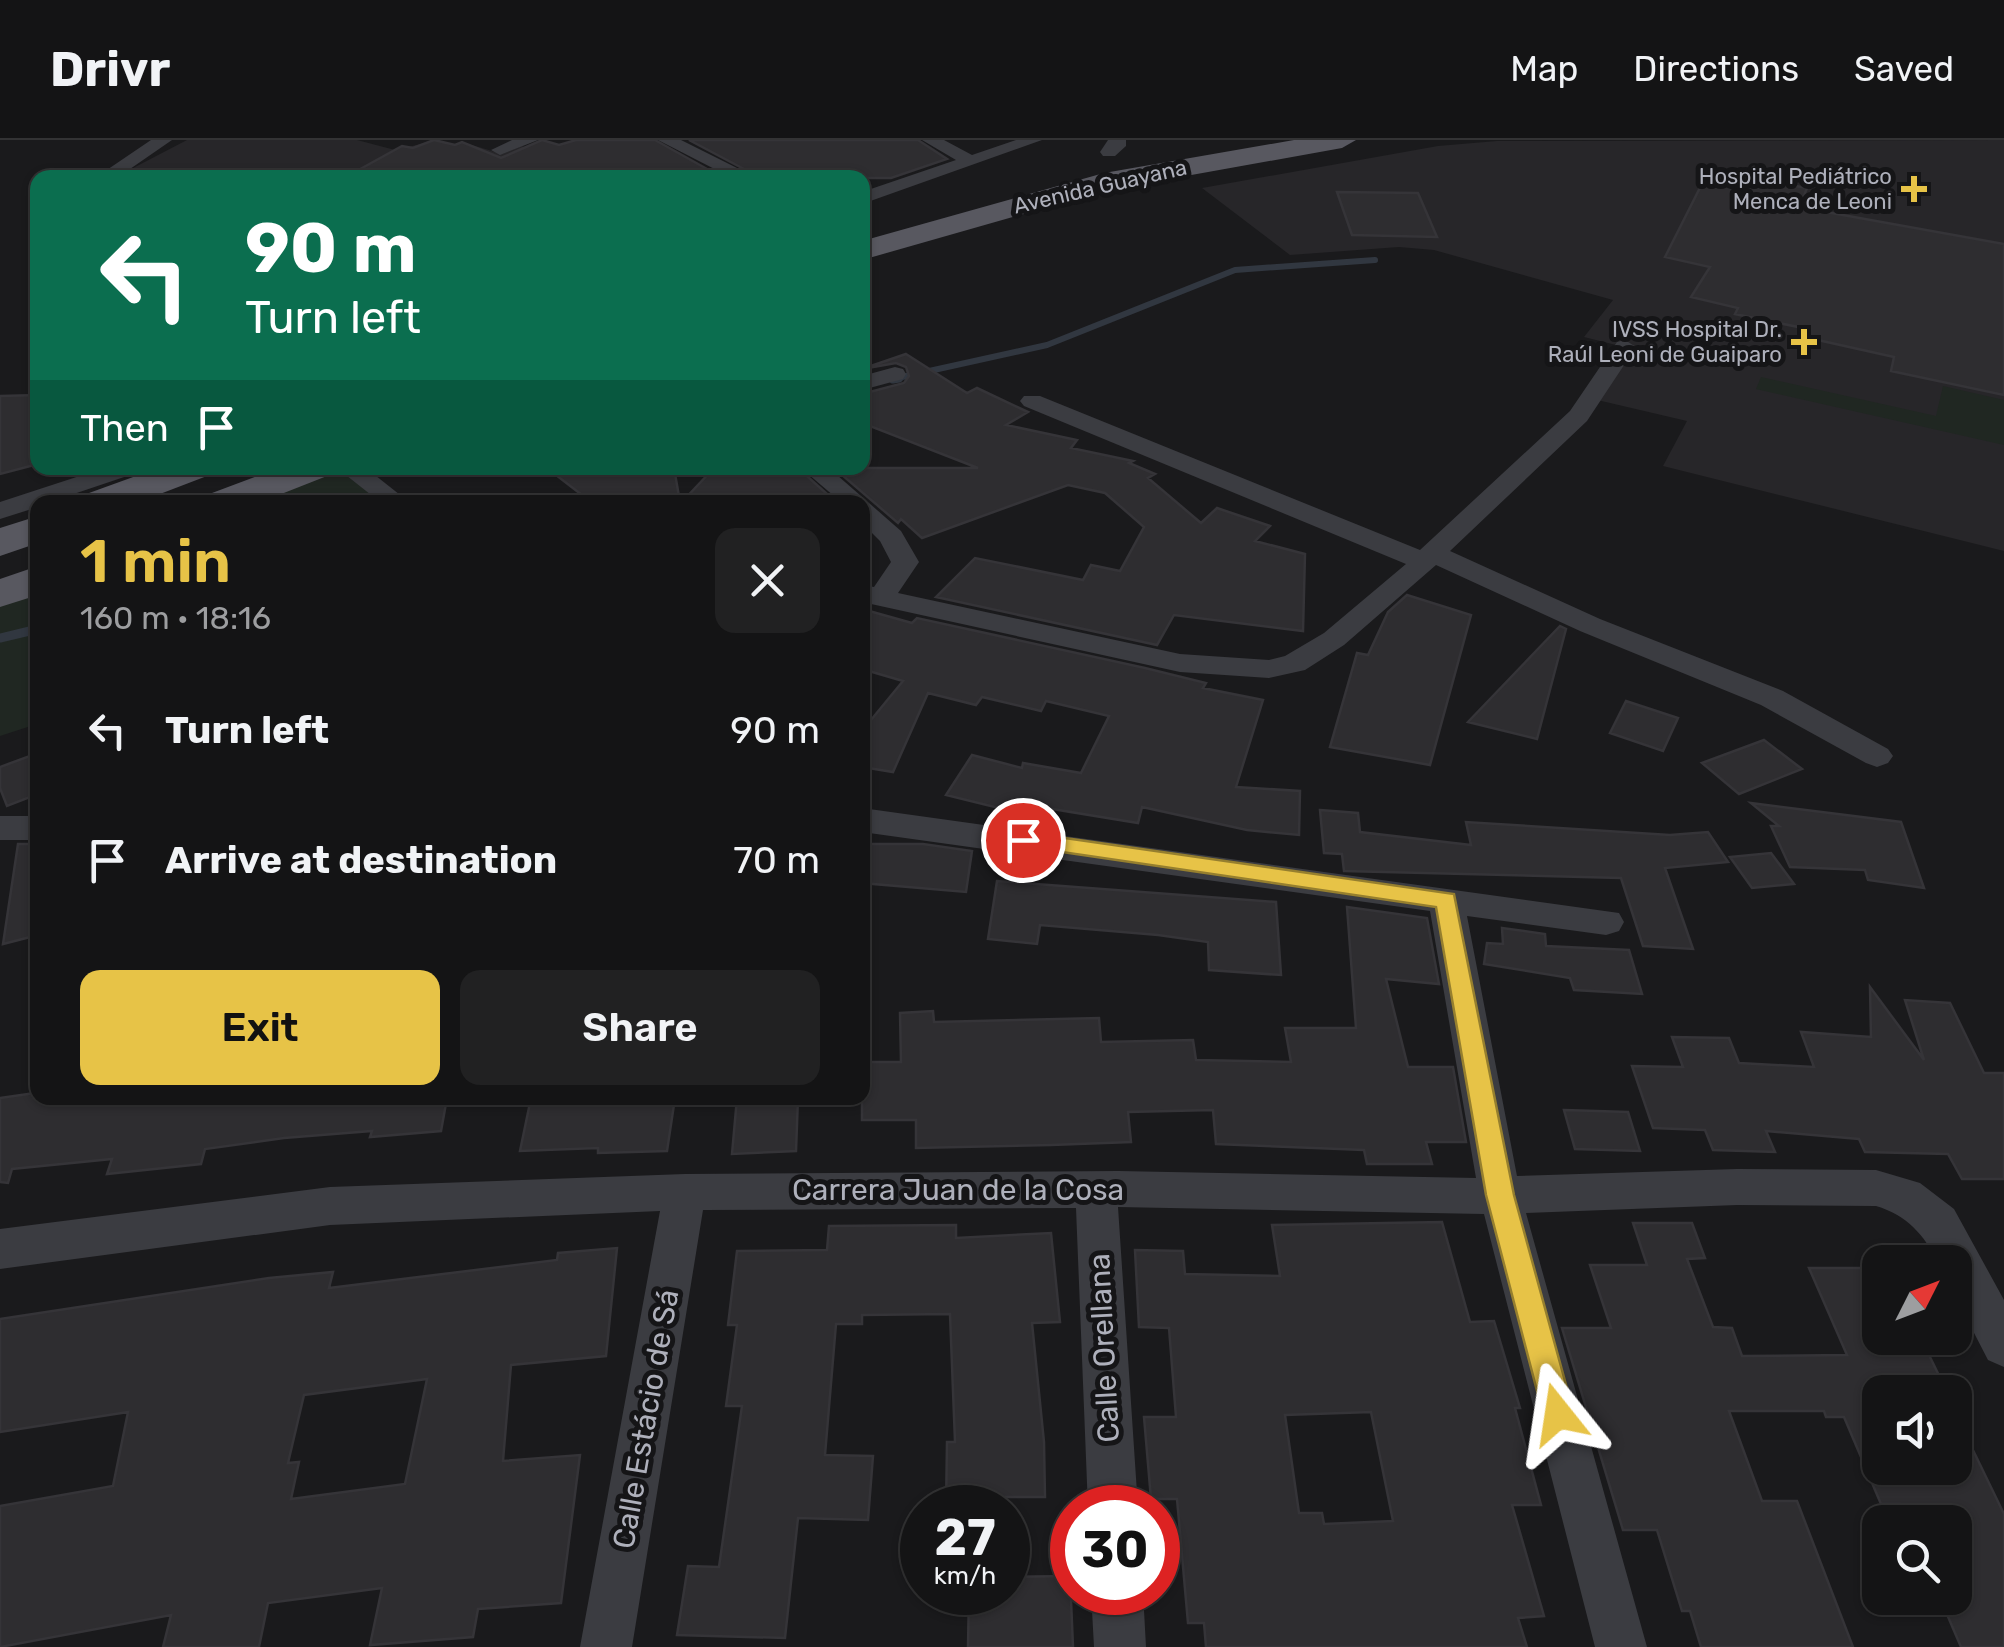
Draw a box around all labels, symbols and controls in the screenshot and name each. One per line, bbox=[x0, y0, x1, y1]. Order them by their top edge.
text: Drivr bbox=[50, 41, 170, 98]
text: Map bbox=[1510, 48, 1578, 90]
text: Directions bbox=[1633, 48, 1799, 90]
text: Saved bbox=[1854, 48, 1954, 90]
street label: Avenida Guayana bbox=[1011, 153, 1189, 220]
place label: Hospital Pediátrico Menca de Leoni bbox=[1699, 163, 1892, 215]
marker: Hospital Pediátrico Menca de Leoni bbox=[1901, 176, 1927, 202]
text: 90 m bbox=[245, 207, 417, 290]
icon: left bbox=[80, 210, 210, 340]
text: Turn left bbox=[245, 291, 421, 344]
place label: IVSS Hospital Dr. Raúl Leoni de Guaiparo bbox=[1548, 316, 1782, 368]
marker: IVSS Hospital Dr. Raúl Leoni de Guaiparo bbox=[1791, 329, 1817, 355]
icon: arrive bbox=[189, 400, 244, 455]
text: Then bbox=[80, 405, 169, 451]
text: 1 min bbox=[80, 526, 231, 597]
button: close bbox=[715, 528, 820, 633]
text: 160 m · 18:16 bbox=[80, 599, 271, 637]
icon: left bbox=[80, 703, 135, 758]
text: Turn left bbox=[165, 707, 329, 753]
text: 90 m bbox=[730, 707, 820, 753]
pin bbox=[981, 798, 1066, 883]
icon: arrive bbox=[996, 813, 1051, 868]
icon: arrive bbox=[80, 833, 135, 888]
text: Arrive at destination bbox=[165, 837, 557, 883]
text: 70 m bbox=[733, 837, 820, 883]
button: Exit bbox=[80, 970, 440, 1085]
button: Share bbox=[460, 970, 820, 1085]
street label: Carrera Juan de la Cosa bbox=[792, 1172, 1124, 1208]
north arrow bbox=[1862, 1245, 1972, 1355]
map controls bbox=[1862, 1245, 1972, 1615]
street label: Calle Orellana bbox=[1081, 1253, 1127, 1443]
street label: Calle Estácio de Sá bbox=[605, 1287, 687, 1551]
position arrow bbox=[1506, 1362, 1610, 1466]
button: sound bbox=[1862, 1375, 1972, 1485]
speed limit sign: 30 bbox=[1050, 1485, 1180, 1615]
button: search bbox=[1862, 1505, 1972, 1615]
text: 27 bbox=[934, 1508, 996, 1568]
text: km/h bbox=[934, 1561, 996, 1590]

